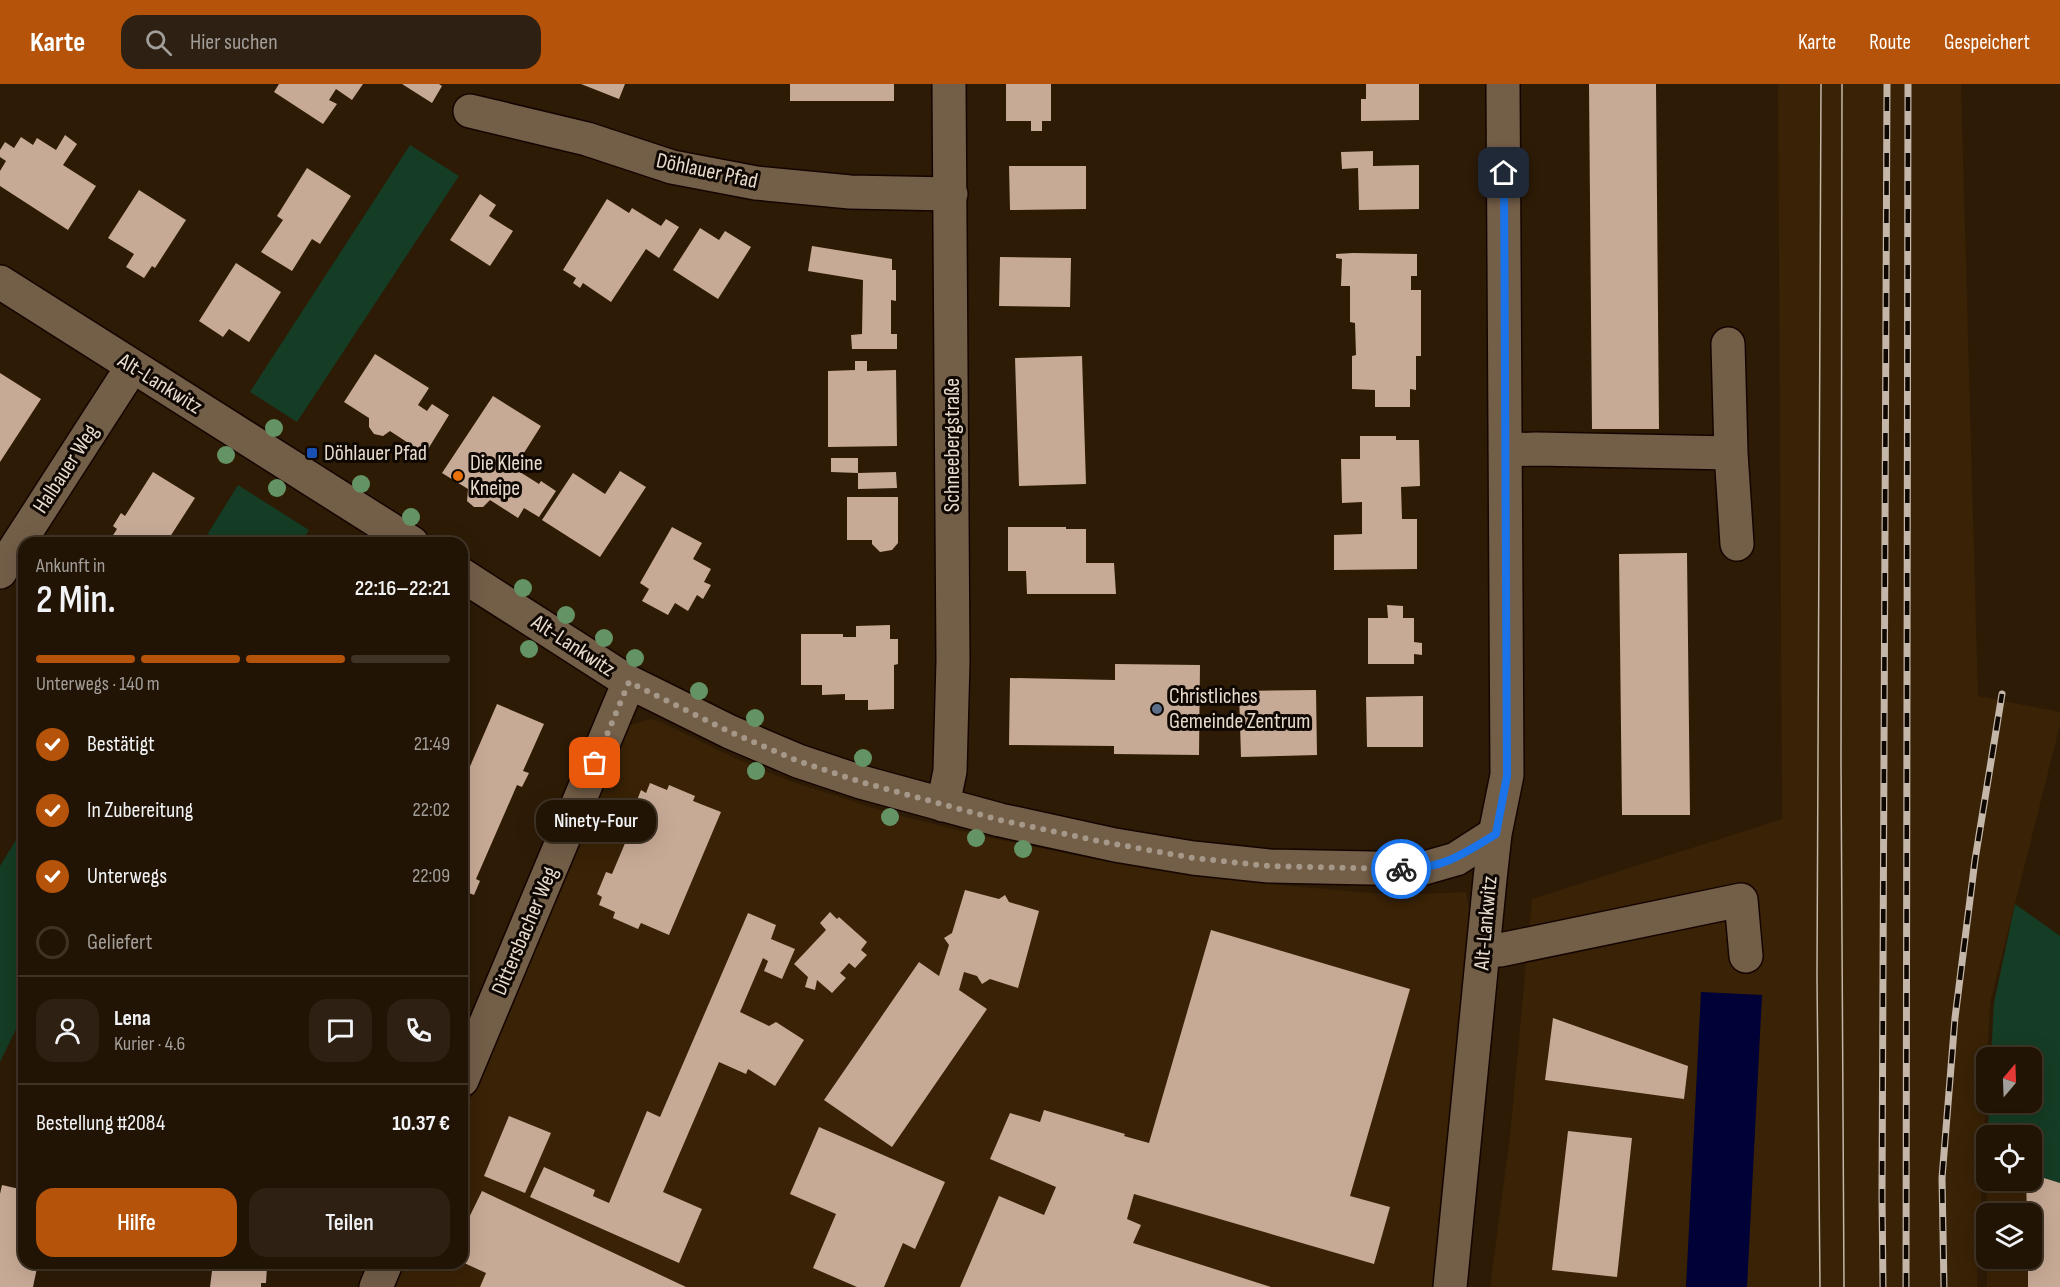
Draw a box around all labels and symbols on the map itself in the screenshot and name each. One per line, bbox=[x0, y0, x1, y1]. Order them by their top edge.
street label: Döhlauer Pfad bbox=[654, 147, 760, 195]
pin bbox=[1478, 147, 1529, 198]
street label: Alt-Lankwitz bbox=[112, 347, 207, 420]
street label: Schneebergstraße bbox=[939, 378, 966, 512]
street label: Halbauer Weg bbox=[27, 419, 105, 519]
place label: Döhlauer Pfad bbox=[324, 440, 427, 467]
marker: Döhlauer Pfad bbox=[305, 446, 319, 460]
place label: Die Kleine Kneipe bbox=[470, 450, 543, 502]
marker: Die Kleine Kneipe bbox=[451, 469, 465, 483]
street label: Alt-Lankwitz bbox=[525, 608, 620, 683]
place label: Christliches Gemeinde Zentrum bbox=[1169, 683, 1310, 735]
marker: Christliches Gemeinde Zentrum bbox=[1150, 702, 1164, 716]
pin bbox=[569, 737, 620, 788]
callout: Ninety-Four bbox=[535, 799, 655, 841]
courier bbox=[1371, 839, 1431, 899]
street label: Dittersbacher Weg bbox=[486, 863, 564, 999]
street label: Alt-Lankwitz bbox=[1468, 875, 1504, 972]
north arrow bbox=[1976, 1047, 2042, 1113]

